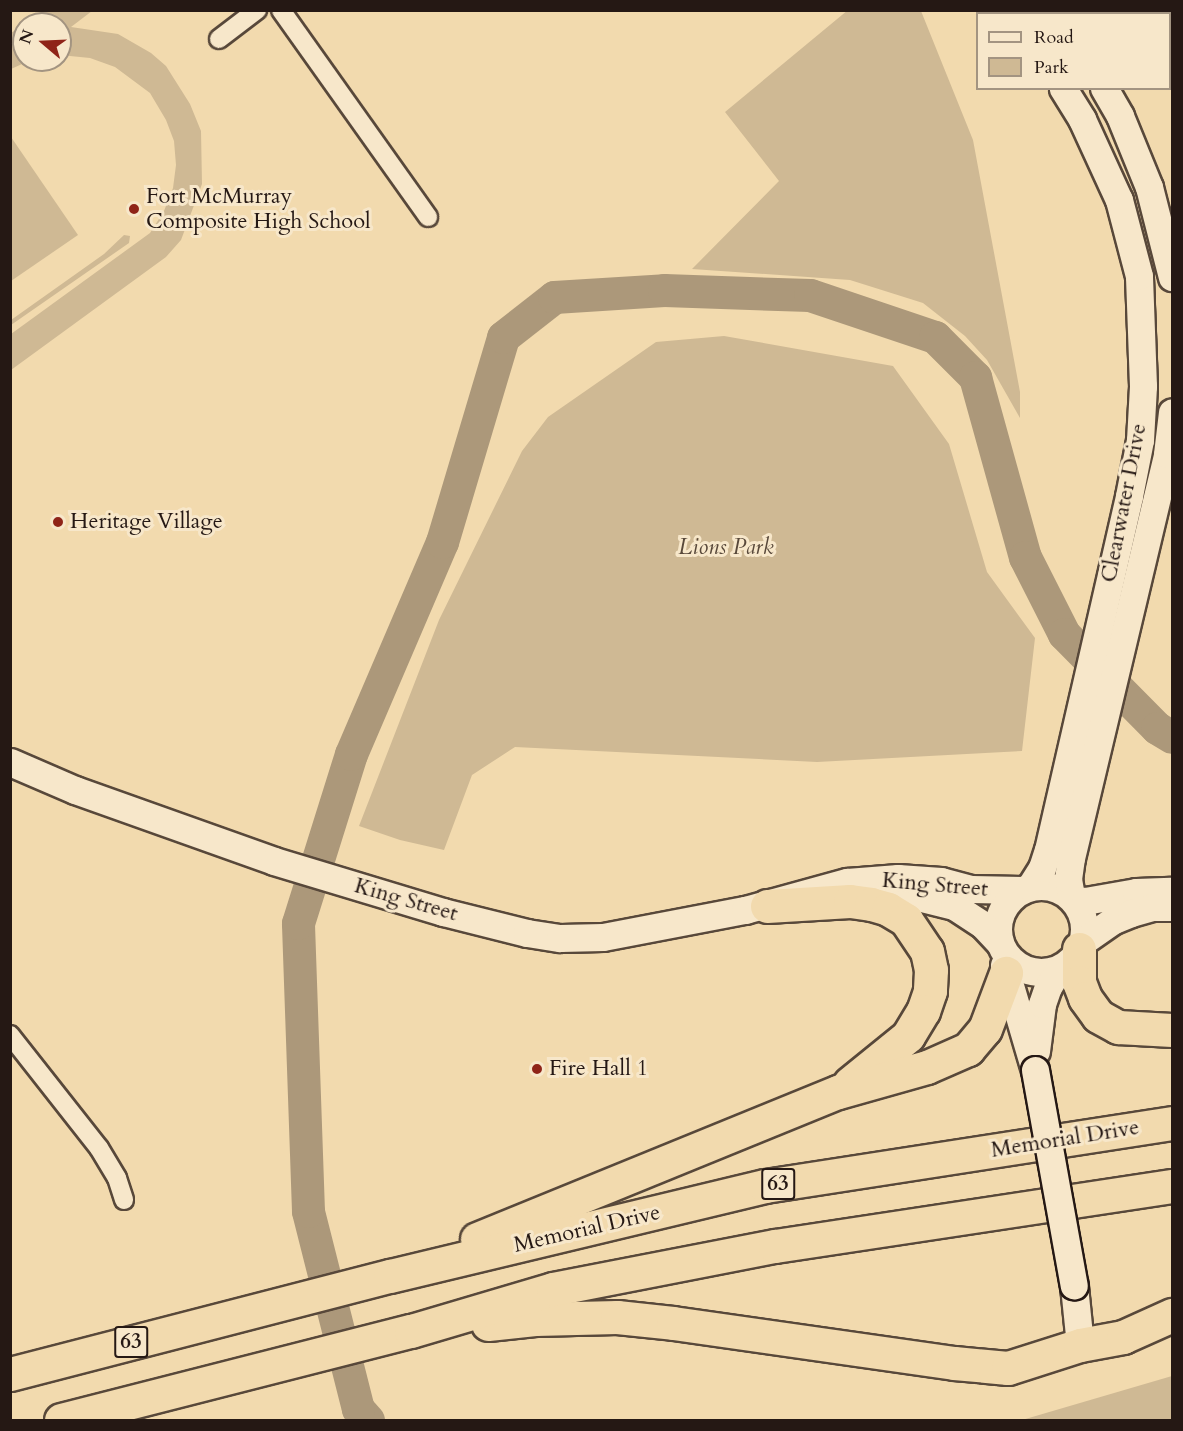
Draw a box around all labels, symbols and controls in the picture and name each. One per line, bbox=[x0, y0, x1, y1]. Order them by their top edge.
north arrow bbox=[12, 12, 72, 72]
legend bbox=[976, 12, 1171, 90]
text: Road bbox=[1034, 25, 1074, 50]
text: N bbox=[14, 27, 40, 47]
text: Park bbox=[1034, 55, 1069, 80]
place label: Fort McMurray Composite High School bbox=[146, 183, 371, 234]
marker: Fort McMurray Composite High School bbox=[127, 202, 141, 216]
street label: Clearwater Drive bbox=[1096, 421, 1152, 585]
place label: Heritage Village bbox=[70, 509, 223, 535]
marker: Heritage Village bbox=[51, 515, 65, 529]
park label: Lions Park bbox=[678, 535, 774, 561]
street label: King Street bbox=[881, 867, 989, 903]
street label: King Street bbox=[351, 873, 461, 927]
place label: Fire Hall 1 bbox=[549, 1056, 648, 1082]
marker: Fire Hall 1 bbox=[530, 1062, 544, 1076]
street label: Memorial Drive bbox=[989, 1114, 1141, 1164]
road number: 63 bbox=[760, 1166, 796, 1202]
street label: Memorial Drive bbox=[511, 1199, 663, 1259]
road number: 63 bbox=[113, 1324, 149, 1360]

